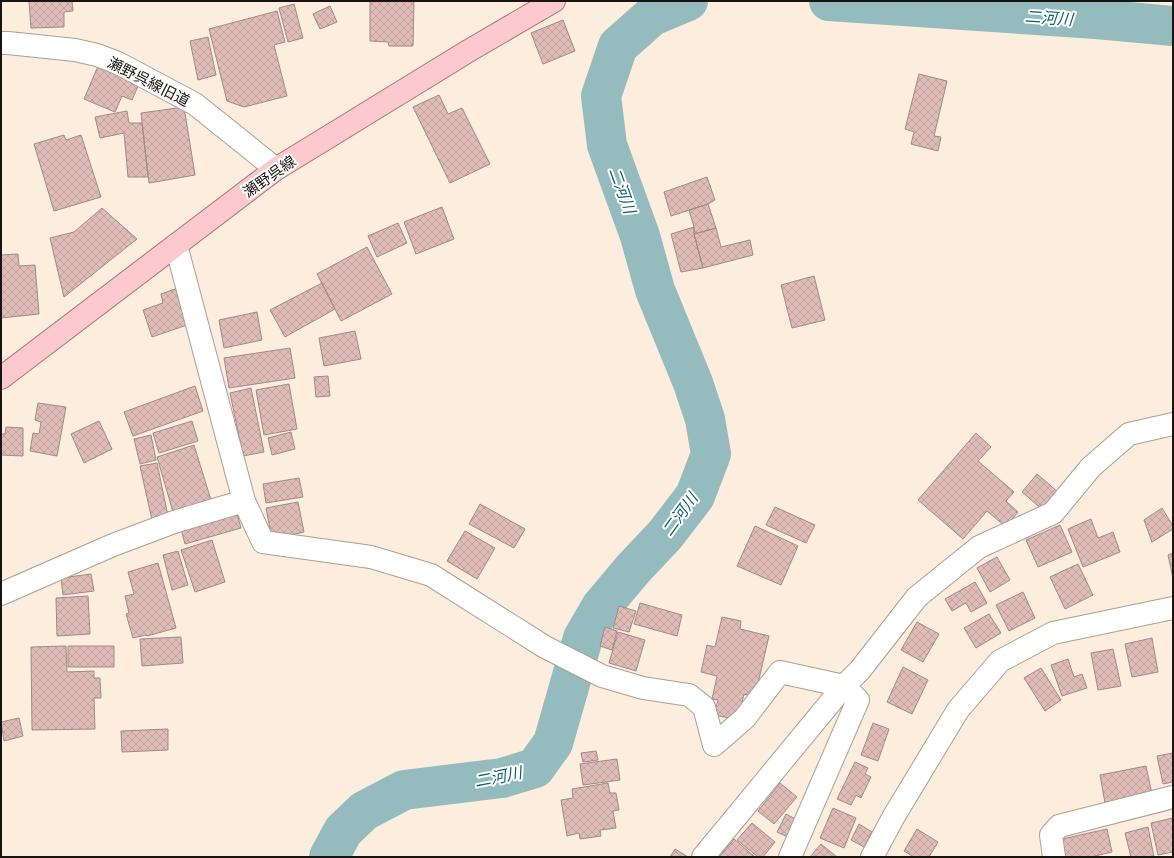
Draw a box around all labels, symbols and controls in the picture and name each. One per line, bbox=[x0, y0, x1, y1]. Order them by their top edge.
water label: 二河川 bbox=[1024, 6, 1076, 28]
street label: 瀬野呉線旧道 bbox=[105, 53, 193, 109]
street label: 瀬野呉線 bbox=[239, 151, 299, 201]
water label: 二河川 bbox=[606, 164, 641, 218]
water label: 二河川 bbox=[657, 487, 702, 539]
water label: 二河川 bbox=[473, 762, 525, 790]

